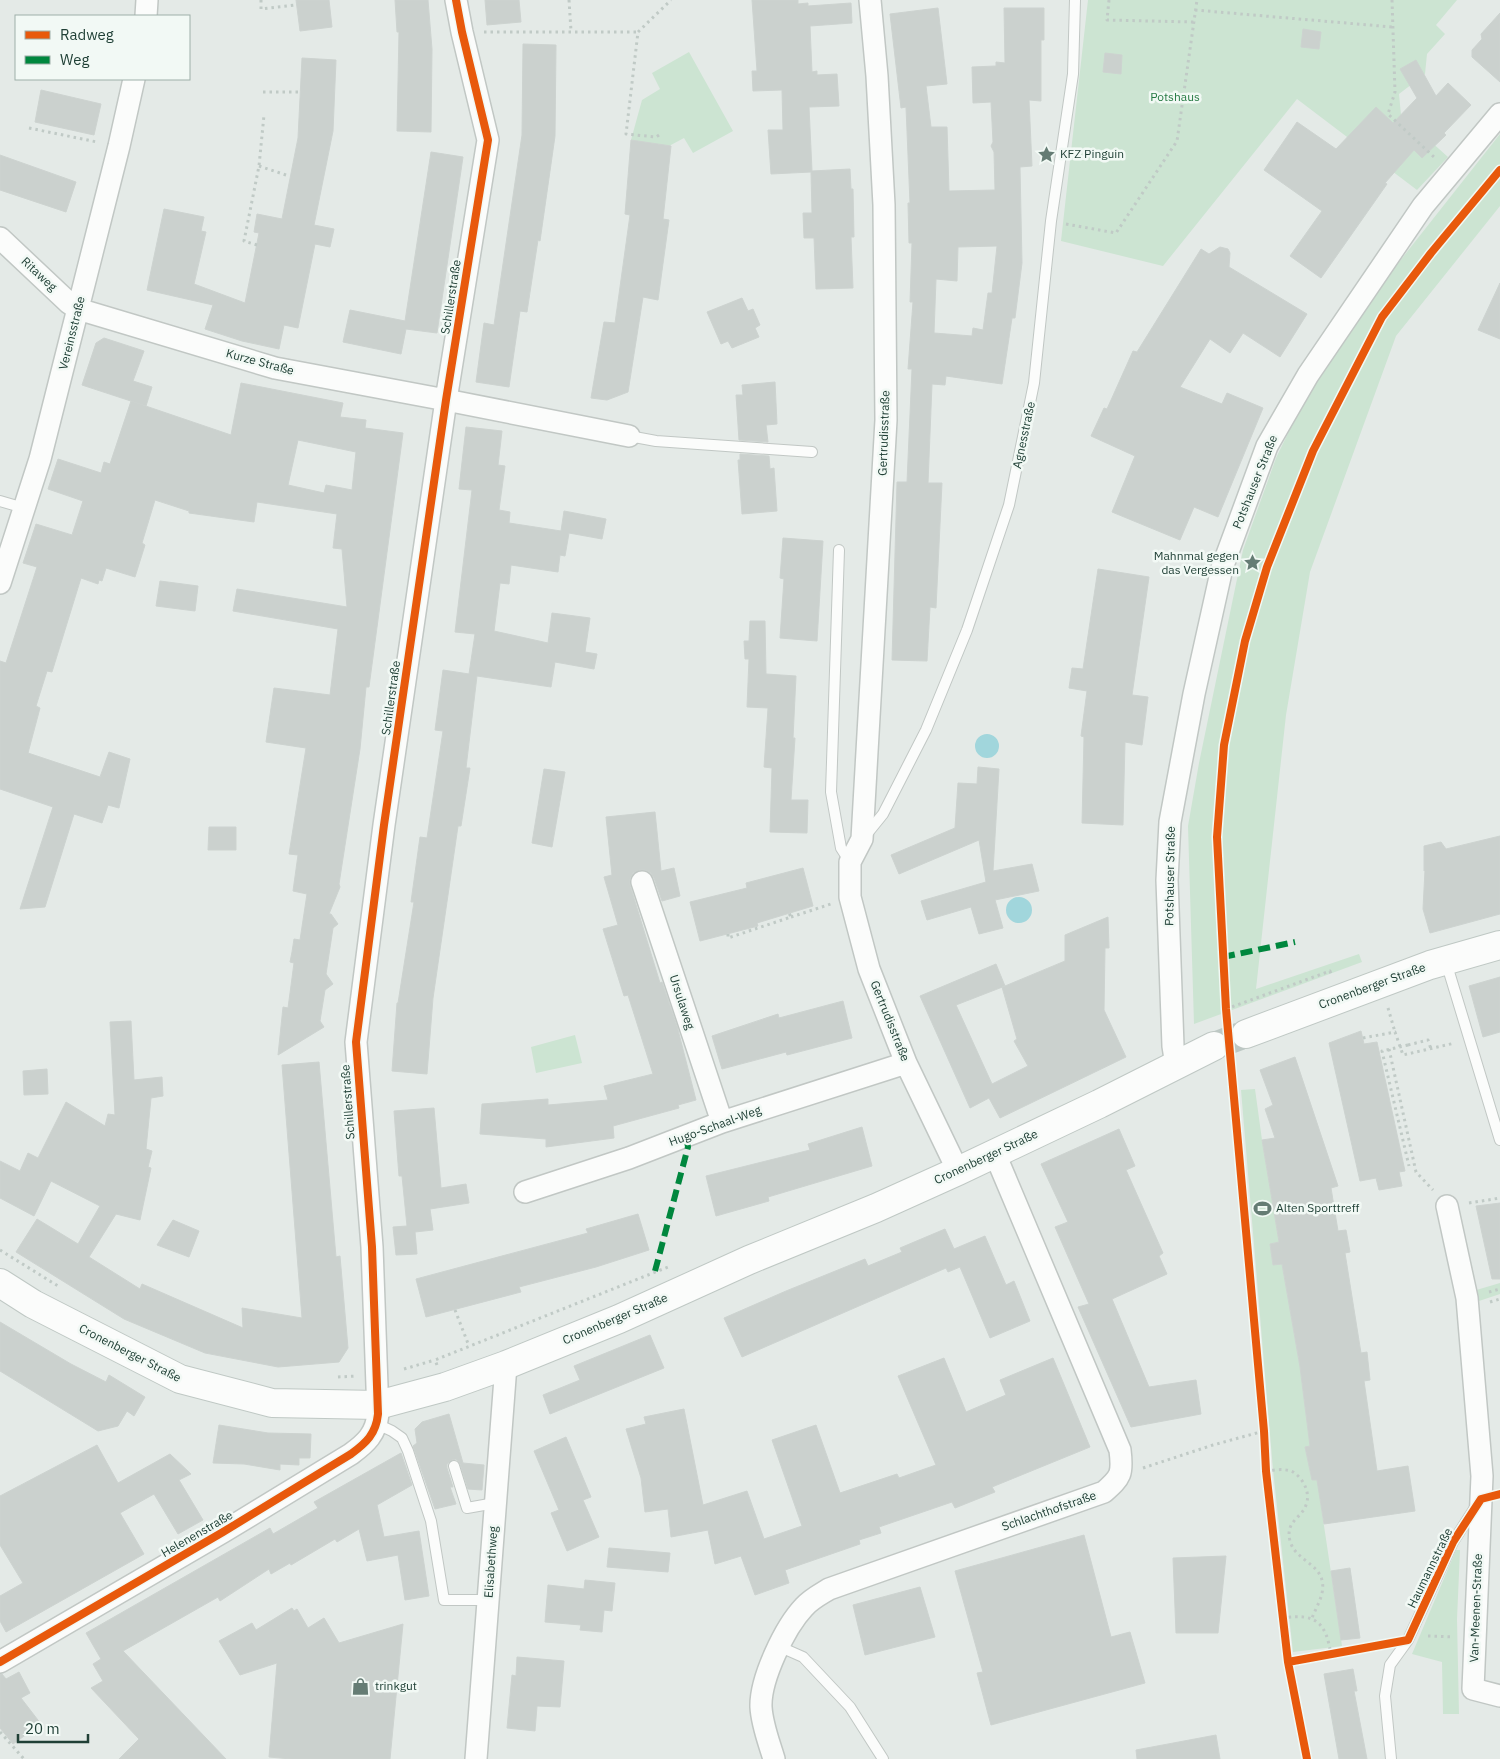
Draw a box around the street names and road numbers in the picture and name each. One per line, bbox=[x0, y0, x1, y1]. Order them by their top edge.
street label: Ritaweg bbox=[18, 253, 61, 294]
street label: Schillerstraße bbox=[437, 258, 464, 335]
street label: Vereinsstraße bbox=[55, 294, 88, 371]
street label: Kurze Straße bbox=[224, 345, 296, 378]
street label: Gertrudisstraße bbox=[875, 390, 893, 476]
street label: Agnesstraße bbox=[1009, 400, 1038, 470]
street label: Potshauser Straße bbox=[1229, 432, 1280, 531]
street label: Schillerstraße bbox=[378, 659, 403, 736]
street label: Potshauser Straße bbox=[1161, 826, 1178, 926]
street label: Cronenberger Straße bbox=[1316, 959, 1428, 1012]
street label: Ursulaweg bbox=[667, 972, 699, 1032]
street label: Gertrudisstraße bbox=[867, 978, 914, 1064]
street label: Schillerstraße bbox=[337, 1064, 358, 1140]
street label: Hugo-Schaal-Weg bbox=[667, 1102, 764, 1149]
street label: Cronenberger Straße bbox=[932, 1126, 1040, 1187]
street label: Cronenberger Straße bbox=[560, 1289, 670, 1347]
street label: Cronenberger Straße bbox=[77, 1320, 184, 1385]
street label: Schlachthofstraße bbox=[1000, 1487, 1098, 1534]
street label: Helenenstraße bbox=[158, 1507, 236, 1560]
street label: Elisabethweg bbox=[481, 1525, 501, 1598]
street label: Haumannstraße bbox=[1404, 1525, 1456, 1610]
street label: Van-Meenen-Straße bbox=[1466, 1553, 1485, 1663]

